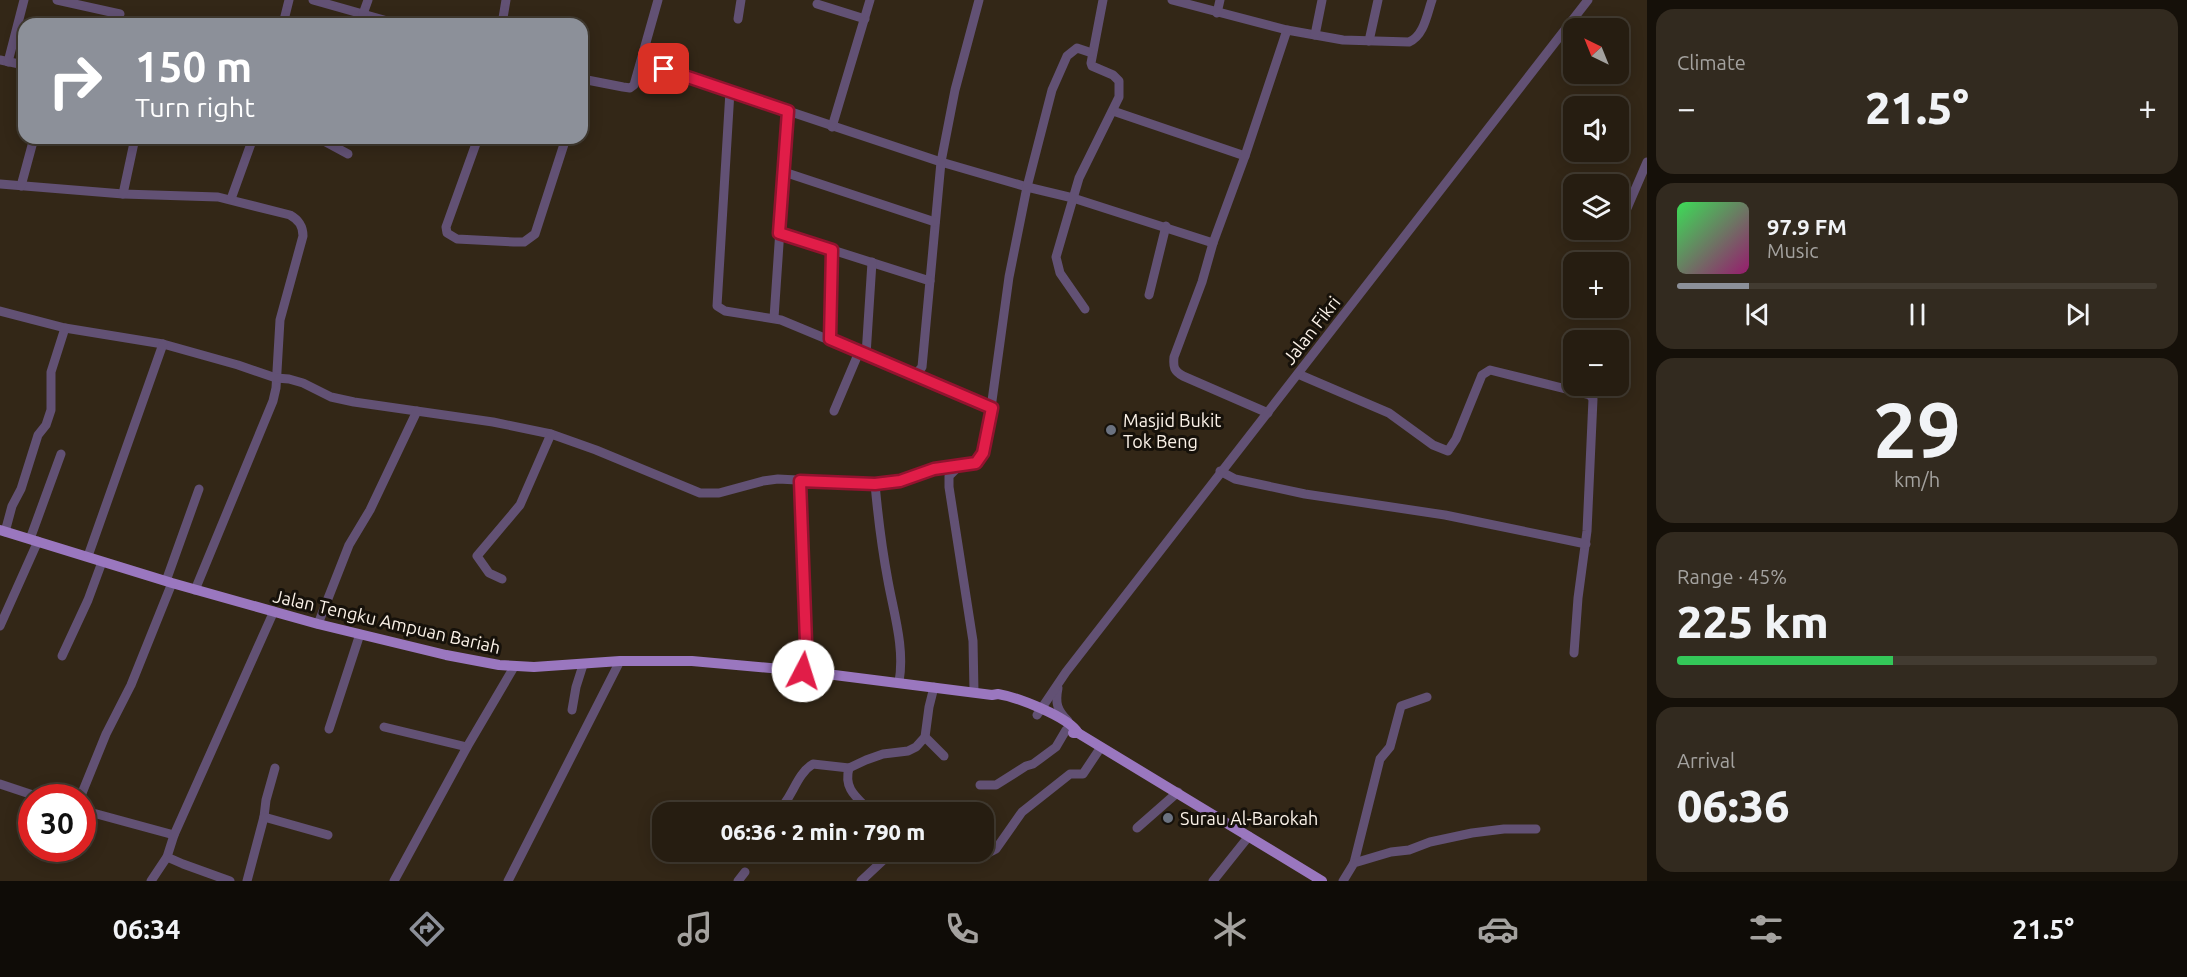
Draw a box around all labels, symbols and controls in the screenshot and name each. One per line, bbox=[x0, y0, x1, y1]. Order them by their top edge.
north arrow bbox=[1563, 18, 1629, 84]
map controls bbox=[1563, 18, 1629, 396]
icon: right bbox=[36, 42, 114, 120]
text: 150 m bbox=[135, 43, 252, 90]
pin bbox=[638, 43, 689, 94]
text: Climate bbox=[1677, 51, 1746, 74]
icon: arrive bbox=[647, 52, 680, 85]
text: 21.5° bbox=[1865, 82, 1969, 133]
text: − bbox=[1677, 89, 1696, 126]
text: + bbox=[2138, 89, 2157, 126]
text: Turn right bbox=[135, 92, 255, 122]
button: sound bbox=[1563, 96, 1629, 162]
button: layers bbox=[1563, 174, 1629, 240]
text: 97.9 FM bbox=[1767, 214, 1847, 239]
text: Music bbox=[1767, 239, 1819, 262]
button: + bbox=[1563, 252, 1629, 318]
street label: Jalan Fikri bbox=[1278, 292, 1344, 368]
icon: previous bbox=[1741, 298, 1774, 331]
icon: pause bbox=[1901, 298, 1934, 331]
icon: next bbox=[2061, 298, 2094, 331]
button: − bbox=[1563, 330, 1629, 396]
text: 29 bbox=[1873, 385, 1961, 473]
place label: Masjid Bukit Tok Beng bbox=[1123, 410, 1221, 451]
marker: Masjid Bukit Tok Beng bbox=[1104, 423, 1118, 437]
text: km/h bbox=[1894, 468, 1940, 491]
text: Range · 45% bbox=[1677, 565, 1787, 588]
street label: Jalan Tengku Ampuan Bariah bbox=[271, 585, 503, 657]
text: 225 km bbox=[1677, 596, 1829, 647]
position arrow bbox=[771, 639, 835, 703]
text: Arrival bbox=[1677, 749, 1735, 772]
text: 06:36 bbox=[1677, 780, 1790, 831]
speed limit sign: 30 bbox=[18, 784, 96, 862]
place label: Surau Al-Barokah bbox=[1180, 808, 1318, 828]
marker: Surau Al-Barokah bbox=[1161, 811, 1175, 825]
text: 06:36 · 2 min · 790 m bbox=[721, 819, 925, 844]
icon: directions bbox=[406, 908, 448, 950]
icon: music bbox=[674, 908, 716, 950]
icon: phone bbox=[941, 908, 983, 950]
icon: climate bbox=[1209, 908, 1251, 950]
icon: car bbox=[1477, 908, 1519, 950]
icon: filters bbox=[1745, 908, 1787, 950]
text: 06:34 bbox=[113, 914, 180, 944]
text: 21.5° bbox=[2012, 914, 2074, 944]

